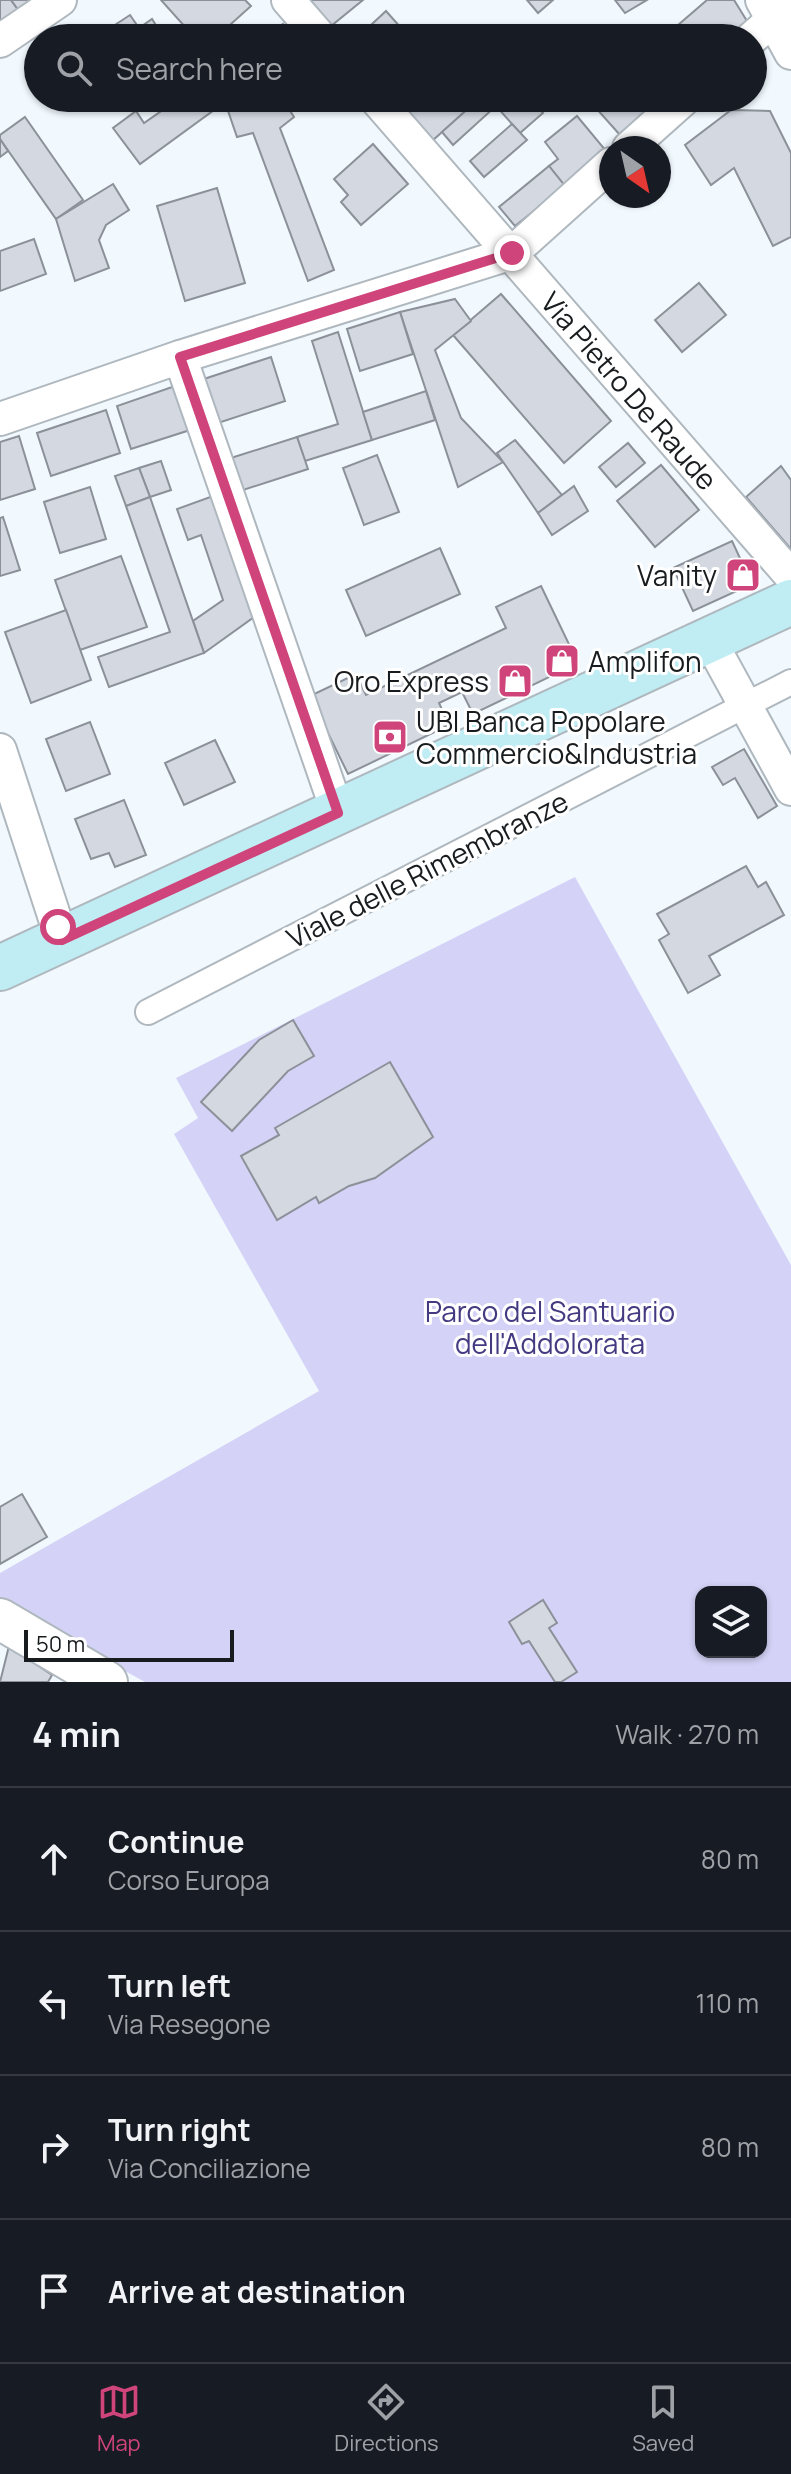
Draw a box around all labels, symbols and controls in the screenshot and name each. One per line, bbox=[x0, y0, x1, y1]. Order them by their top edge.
search box bbox=[24, 24, 767, 112]
icon: search bbox=[52, 46, 96, 90]
text: Search here bbox=[116, 48, 283, 89]
north arrow bbox=[599, 136, 671, 208]
route end bbox=[494, 235, 530, 271]
street label: Via Pietro De Raude bbox=[533, 284, 726, 498]
place label: Vanity bbox=[637, 556, 717, 594]
shop icon: Vanity bbox=[724, 556, 762, 594]
shop icon: Amplifon bbox=[543, 642, 581, 680]
place label: Amplifon bbox=[588, 642, 702, 680]
place label: Oro Express bbox=[334, 662, 489, 700]
shop icon: Oro Express bbox=[496, 662, 534, 700]
place label: UBI Banca Popolare Commercio&Industria bbox=[416, 702, 697, 772]
bank icon: UBI Banca Popolare Commercio&Industria bbox=[371, 718, 409, 756]
street label: Viale delle Rimembranze bbox=[280, 782, 574, 956]
route start bbox=[40, 909, 76, 945]
park label: Parco del Santuario dell'Addolorata bbox=[425, 1292, 675, 1362]
map controls bbox=[695, 1586, 767, 1658]
button: layers bbox=[695, 1586, 767, 1658]
scale bar bbox=[24, 1626, 234, 1662]
text: 50 m bbox=[36, 1629, 85, 1659]
text: 4 min bbox=[32, 1711, 121, 1757]
text: Walk · 270 m bbox=[615, 1716, 759, 1752]
text: Continue bbox=[108, 1821, 244, 1862]
icon: ahead bbox=[32, 1837, 76, 1881]
text: 80 m bbox=[701, 1841, 759, 1877]
text: Corso Europa bbox=[108, 1862, 270, 1898]
text: Turn left bbox=[108, 1965, 231, 2006]
icon: left bbox=[32, 1981, 76, 2025]
text: 110 m bbox=[696, 1985, 759, 2021]
text: Via Resegone bbox=[108, 2006, 271, 2042]
text: Turn right bbox=[108, 2109, 251, 2150]
icon: right bbox=[32, 2125, 76, 2169]
text: 80 m bbox=[701, 2129, 759, 2165]
text: Via Conciliazione bbox=[108, 2150, 311, 2186]
icon: arrive bbox=[32, 2269, 76, 2313]
text: Arrive at destination bbox=[108, 2271, 406, 2312]
tab: Map bbox=[97, 2380, 141, 2458]
tab: Directions bbox=[334, 2380, 439, 2458]
tab: Saved bbox=[632, 2380, 694, 2458]

